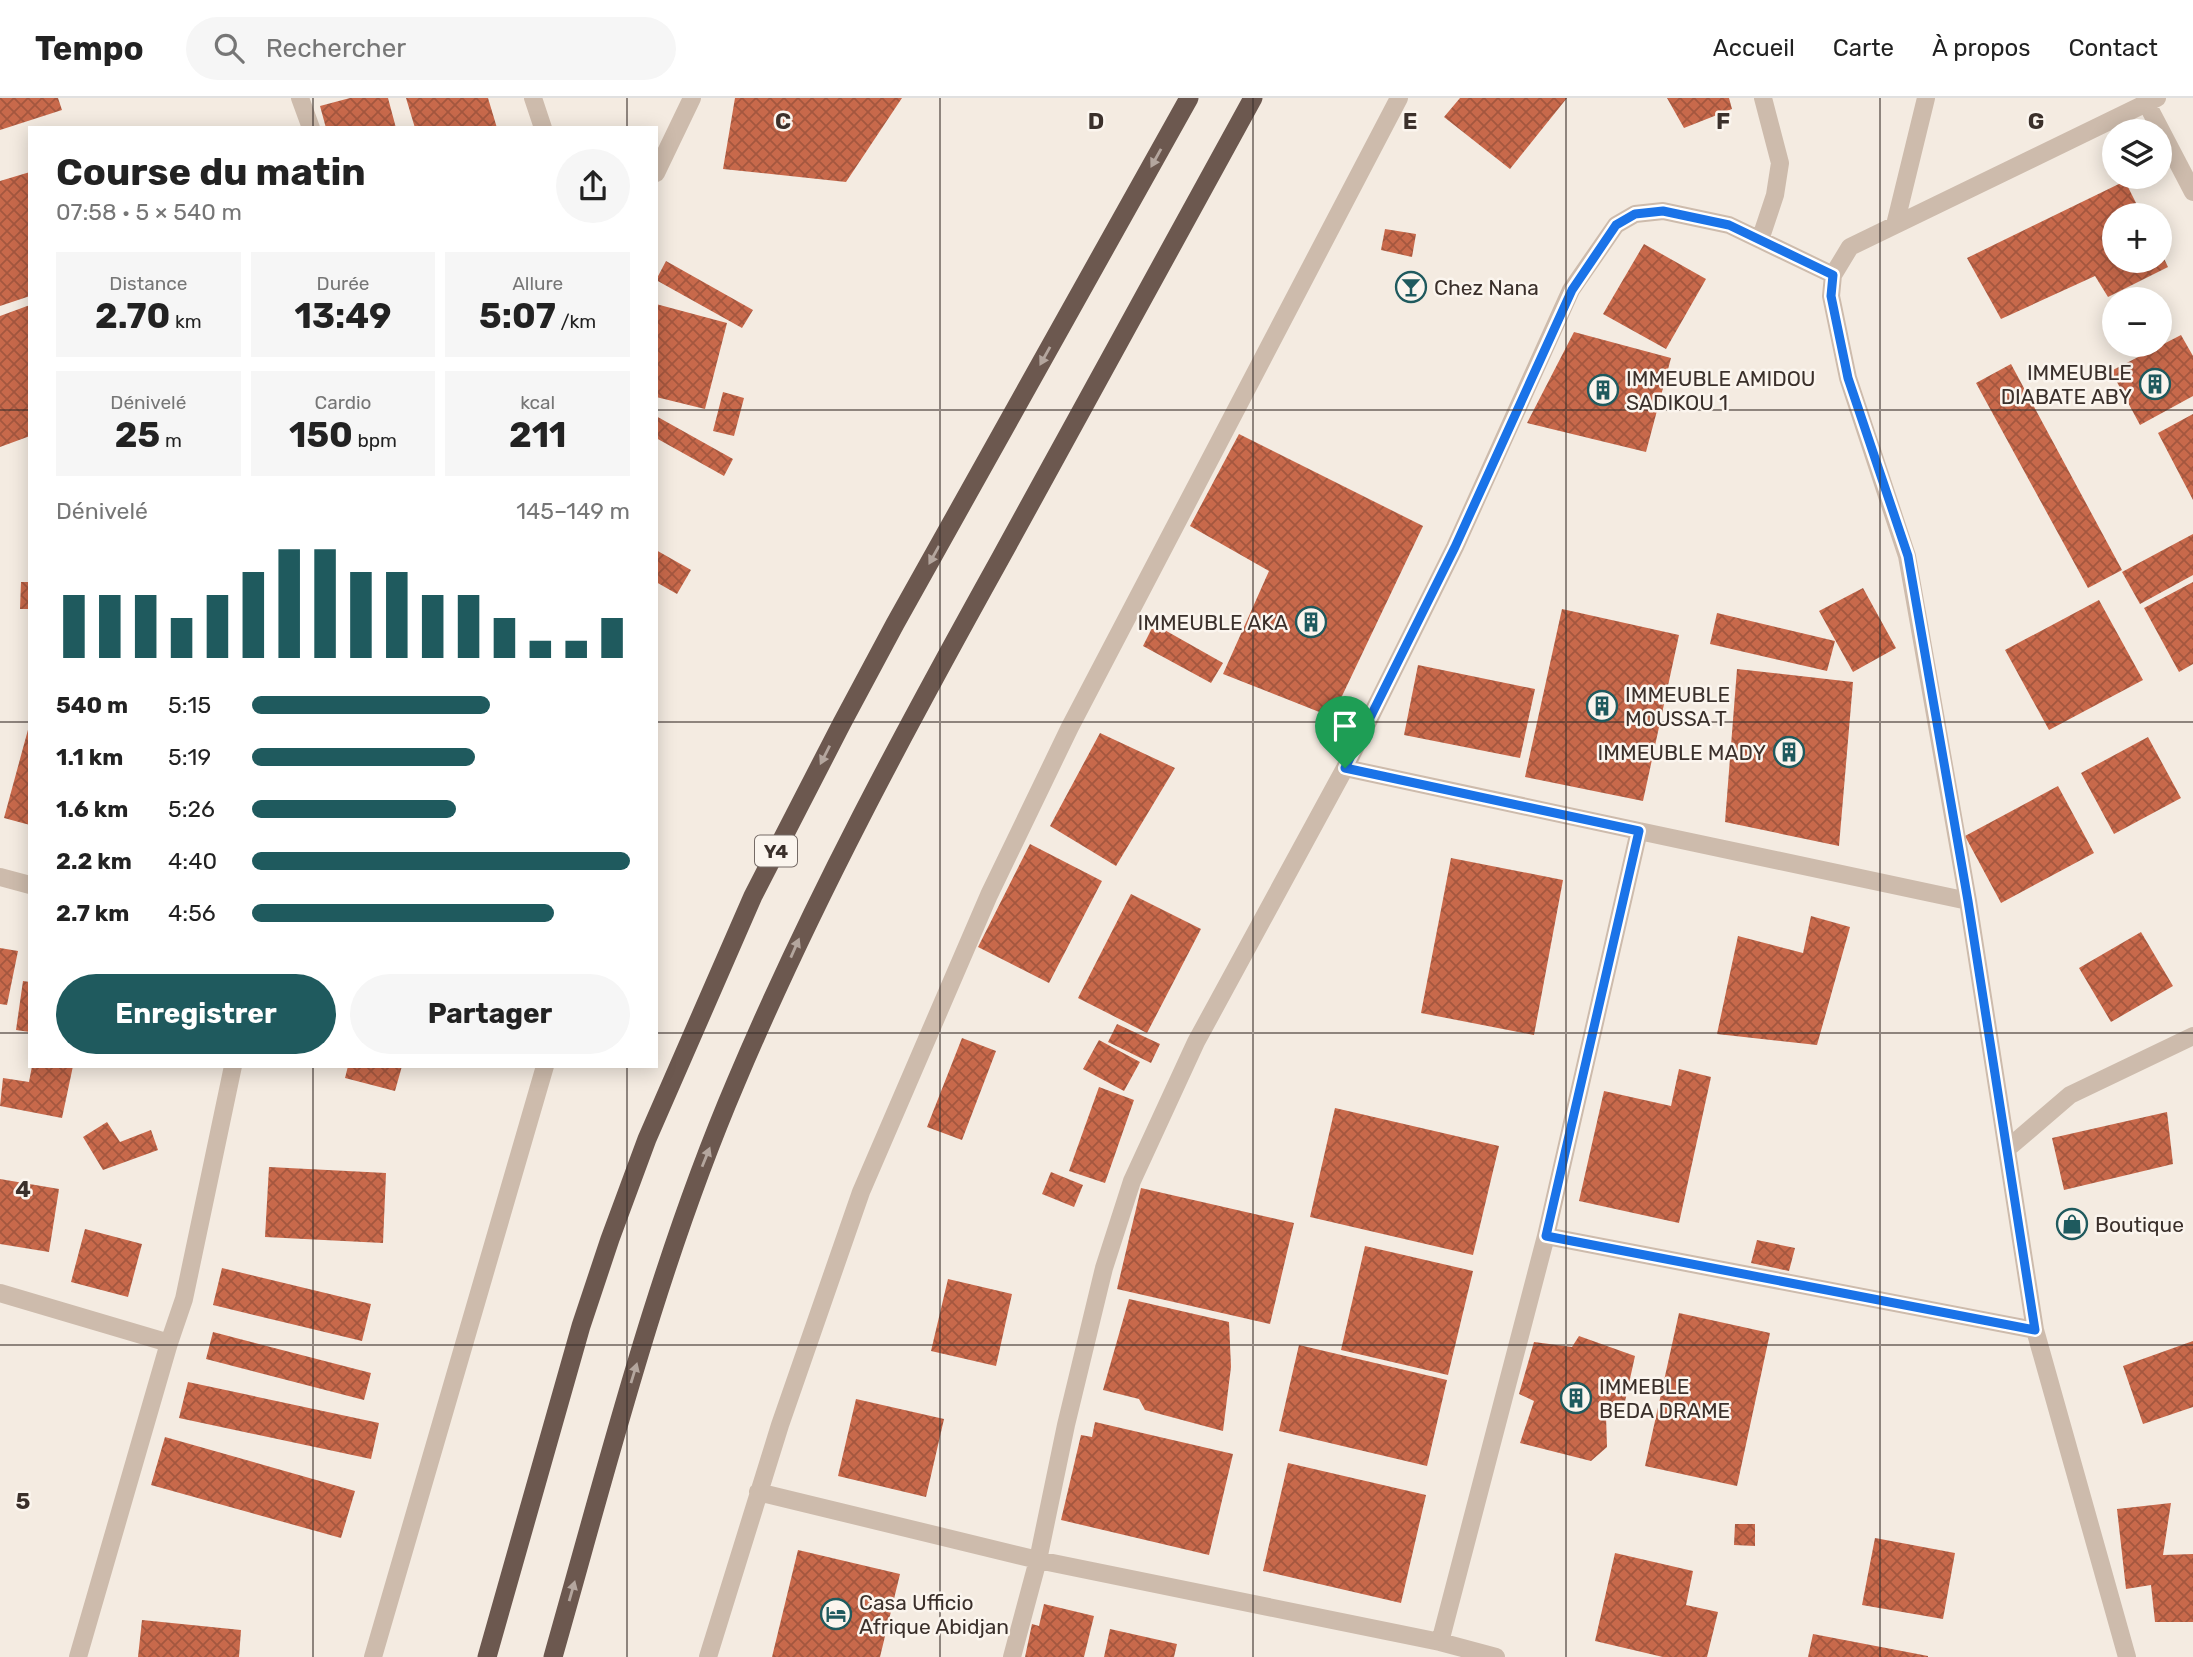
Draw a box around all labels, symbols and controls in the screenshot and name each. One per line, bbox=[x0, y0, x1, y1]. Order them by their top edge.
search box bbox=[186, 17, 676, 80]
text: Tempo bbox=[35, 29, 144, 68]
icon: search bbox=[210, 29, 248, 67]
text: Rechercher bbox=[266, 33, 406, 64]
text: Accueil bbox=[1713, 34, 1795, 62]
text: Carte bbox=[1833, 34, 1894, 62]
text: À propos bbox=[1932, 34, 2031, 62]
text: Contact bbox=[2069, 34, 2158, 62]
text: C bbox=[775, 107, 791, 135]
text: D bbox=[1088, 107, 1104, 135]
text: E bbox=[1403, 107, 1417, 135]
text: F bbox=[1716, 107, 1730, 135]
text: G bbox=[2028, 107, 2044, 135]
map controls bbox=[2102, 119, 2172, 357]
button: layers bbox=[2102, 119, 2172, 189]
one-way arrow bbox=[1150, 148, 1162, 167]
text: Course du matin bbox=[56, 149, 366, 195]
button: share bbox=[556, 149, 630, 223]
text: 07:58 · 5 × 540 m bbox=[56, 198, 242, 226]
button: + bbox=[2102, 203, 2172, 273]
bar icon: Chez Nana bbox=[1394, 270, 1428, 304]
text: Distance bbox=[109, 272, 187, 295]
text: Durée bbox=[317, 272, 369, 295]
text: Allure bbox=[512, 272, 563, 295]
place label: Chez Nana bbox=[1434, 275, 1539, 300]
button: − bbox=[2102, 287, 2172, 357]
text: 2.70 bbox=[95, 295, 170, 337]
text: 13:49 bbox=[295, 295, 391, 337]
text: 5:07 bbox=[479, 295, 556, 337]
text: km bbox=[170, 310, 202, 333]
text: /km bbox=[556, 310, 596, 333]
one-way arrow bbox=[1039, 347, 1051, 366]
place label: IMMEUBLE DIABATE ABY bbox=[2001, 360, 2132, 409]
place label: IMMEUBLE AMIDOU SADIKOU 1 bbox=[1626, 366, 1816, 415]
building icon: IMMEUBLE DIABATE ABY bbox=[2138, 367, 2172, 401]
building icon: IMMEUBLE AMIDOU SADIKOU 1 bbox=[1586, 373, 1620, 407]
text: Dénivelé bbox=[110, 391, 186, 414]
text: Cardio bbox=[315, 391, 371, 414]
text: kcal bbox=[520, 391, 555, 414]
text: 25 bbox=[115, 414, 160, 456]
text: 150 bbox=[289, 414, 353, 456]
text: 211 bbox=[509, 414, 566, 456]
text: m bbox=[160, 429, 182, 452]
text: bpm bbox=[353, 429, 397, 452]
text: Dénivelé bbox=[56, 497, 148, 525]
text: 145–149 m bbox=[516, 497, 630, 525]
one-way arrow bbox=[928, 545, 940, 565]
building icon: IMMEUBLE AKA bbox=[1294, 605, 1328, 639]
place label: IMMEUBLE AKA bbox=[1138, 610, 1288, 635]
place label: IMMEUBLE MOUSSA T bbox=[1625, 682, 1730, 731]
building icon: IMMEUBLE MOUSSA T bbox=[1585, 689, 1619, 723]
text: 540 m bbox=[56, 691, 128, 719]
text: 5:15 bbox=[168, 691, 211, 719]
pin bbox=[1315, 696, 1375, 768]
icon: arrive bbox=[1326, 707, 1364, 745]
building icon: IMMEUBLE MADY bbox=[1772, 735, 1806, 769]
place label: IMMEUBLE MADY bbox=[1598, 740, 1766, 765]
text: 1.1 km bbox=[56, 743, 123, 771]
text: 5:19 bbox=[168, 743, 211, 771]
one-way arrow bbox=[820, 745, 831, 765]
text: 1.6 km bbox=[56, 795, 128, 823]
text: 5:26 bbox=[168, 795, 215, 823]
road number: Y4 bbox=[755, 836, 797, 866]
text: 2.2 km bbox=[56, 847, 132, 875]
text: 4:40 bbox=[168, 847, 217, 875]
text: 2.7 km bbox=[56, 899, 129, 927]
text: 4:56 bbox=[168, 899, 216, 927]
one-way arrow bbox=[789, 938, 801, 958]
button: Enregistrer bbox=[56, 974, 336, 1054]
button: Partager bbox=[350, 974, 630, 1054]
one-way arrow bbox=[700, 1146, 711, 1167]
text: 4 bbox=[15, 1175, 31, 1203]
shop icon: Boutique bbox=[2055, 1207, 2089, 1241]
place label: Boutique bbox=[2095, 1212, 2184, 1237]
one-way arrow bbox=[630, 1362, 640, 1383]
place label: IMMEBLE BEDA DRAME bbox=[1599, 1374, 1730, 1423]
building icon: IMMEBLE BEDA DRAME bbox=[1559, 1381, 1593, 1415]
text: 5 bbox=[16, 1487, 31, 1515]
one-way arrow bbox=[567, 1581, 577, 1602]
place label: Casa Ufficio Afrique Abidjan bbox=[859, 1590, 1009, 1639]
hotel icon: Casa Ufficio Afrique Abidjan bbox=[819, 1597, 853, 1631]

